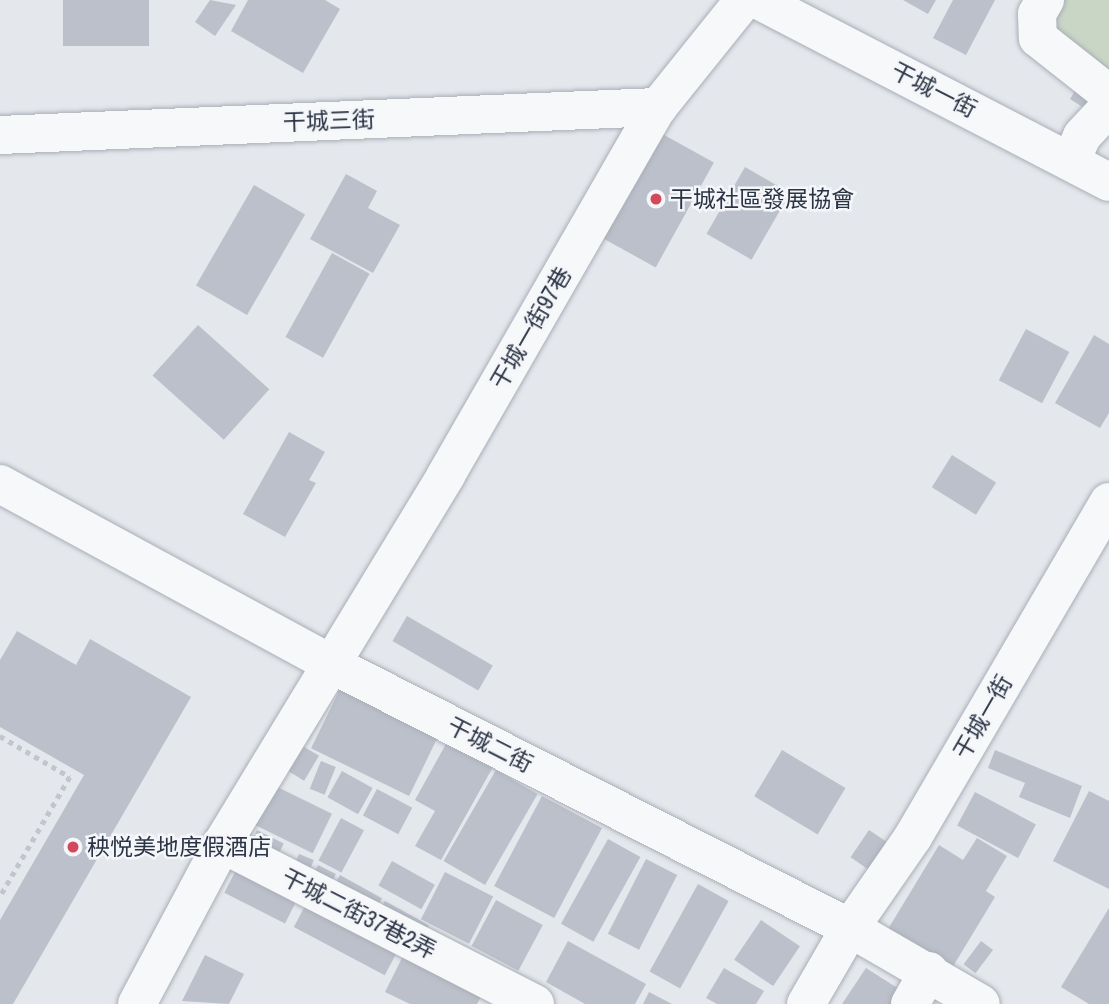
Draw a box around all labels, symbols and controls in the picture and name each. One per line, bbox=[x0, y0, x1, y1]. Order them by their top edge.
street label: 干城一街 bbox=[887, 57, 981, 123]
street label: 干城三街 bbox=[283, 106, 375, 136]
place label: 干城社區發展協會 bbox=[670, 185, 854, 213]
marker: 干城社區發展協會 bbox=[648, 191, 664, 207]
street label: 干城一街97巷 bbox=[485, 262, 577, 394]
street label: 干城一街 bbox=[948, 670, 1018, 764]
street label: 干城二街 bbox=[443, 712, 537, 778]
place label: 秧悦美地度假酒店 bbox=[87, 833, 271, 861]
marker: 秧悦美地度假酒店 bbox=[65, 839, 81, 855]
street label: 干城二街37巷2弄 bbox=[277, 863, 441, 965]

